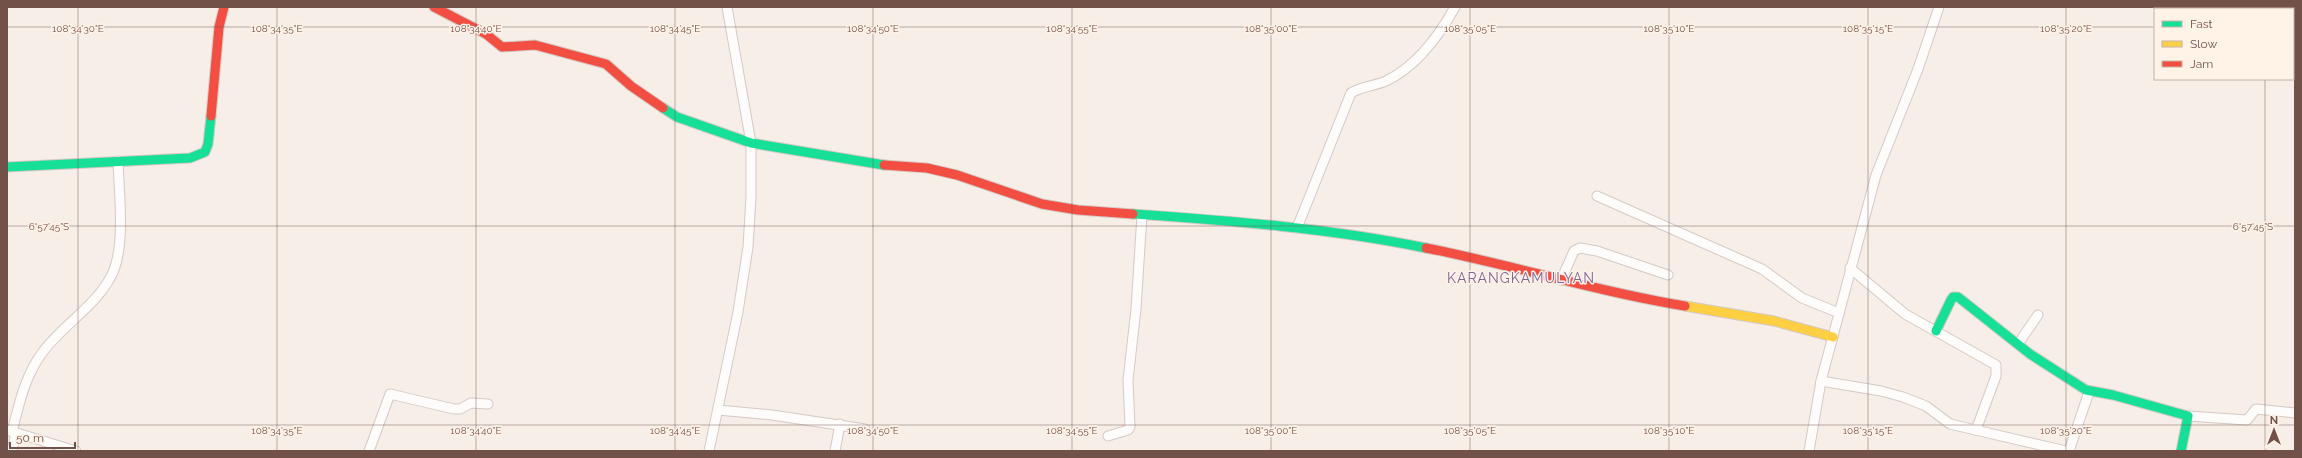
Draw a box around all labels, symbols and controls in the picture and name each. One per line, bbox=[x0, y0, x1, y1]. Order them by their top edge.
legend bbox=[2154, 8, 2294, 80]
text: Fast bbox=[2190, 17, 2213, 31]
text: 108°34'30"E bbox=[52, 23, 104, 34]
text: 108°34'35"E bbox=[251, 23, 303, 34]
text: 108°34'40"E bbox=[450, 23, 502, 34]
text: 108°34'45"E bbox=[650, 23, 700, 34]
text: 108°34'50"E bbox=[847, 23, 899, 34]
text: 108°34'55"E bbox=[1046, 23, 1098, 34]
text: 108°35'00"E bbox=[1245, 23, 1297, 34]
text: 108°35'05"E bbox=[1444, 23, 1496, 34]
text: 108°35'10"E bbox=[1644, 23, 1694, 34]
text: 108°35'15"E bbox=[1843, 23, 1893, 34]
text: 108°35'20"E bbox=[2040, 23, 2092, 34]
text: Slow bbox=[2190, 37, 2217, 51]
text: Jam bbox=[2190, 57, 2213, 71]
text: 6°57'45"S bbox=[29, 221, 69, 232]
text: 6°57'45"S bbox=[2233, 221, 2273, 232]
district label: KARANGKAMULYAN bbox=[1447, 270, 1595, 286]
north arrow bbox=[2254, 410, 2294, 450]
text: N bbox=[2270, 414, 2278, 427]
scale bar bbox=[10, 424, 75, 450]
text: 108°34'35"E bbox=[251, 425, 303, 436]
text: 108°34'40"E bbox=[450, 425, 502, 436]
text: 108°34'45"E bbox=[650, 425, 700, 436]
text: 108°34'50"E bbox=[847, 425, 899, 436]
text: 108°34'55"E bbox=[1046, 425, 1098, 436]
text: 108°35'00"E bbox=[1245, 425, 1297, 436]
text: 108°35'05"E bbox=[1444, 425, 1496, 436]
text: 108°35'10"E bbox=[1644, 425, 1694, 436]
text: 108°35'15"E bbox=[1843, 425, 1893, 436]
text: 108°35'20"E bbox=[2040, 425, 2092, 436]
text: 50 m bbox=[16, 431, 44, 445]

